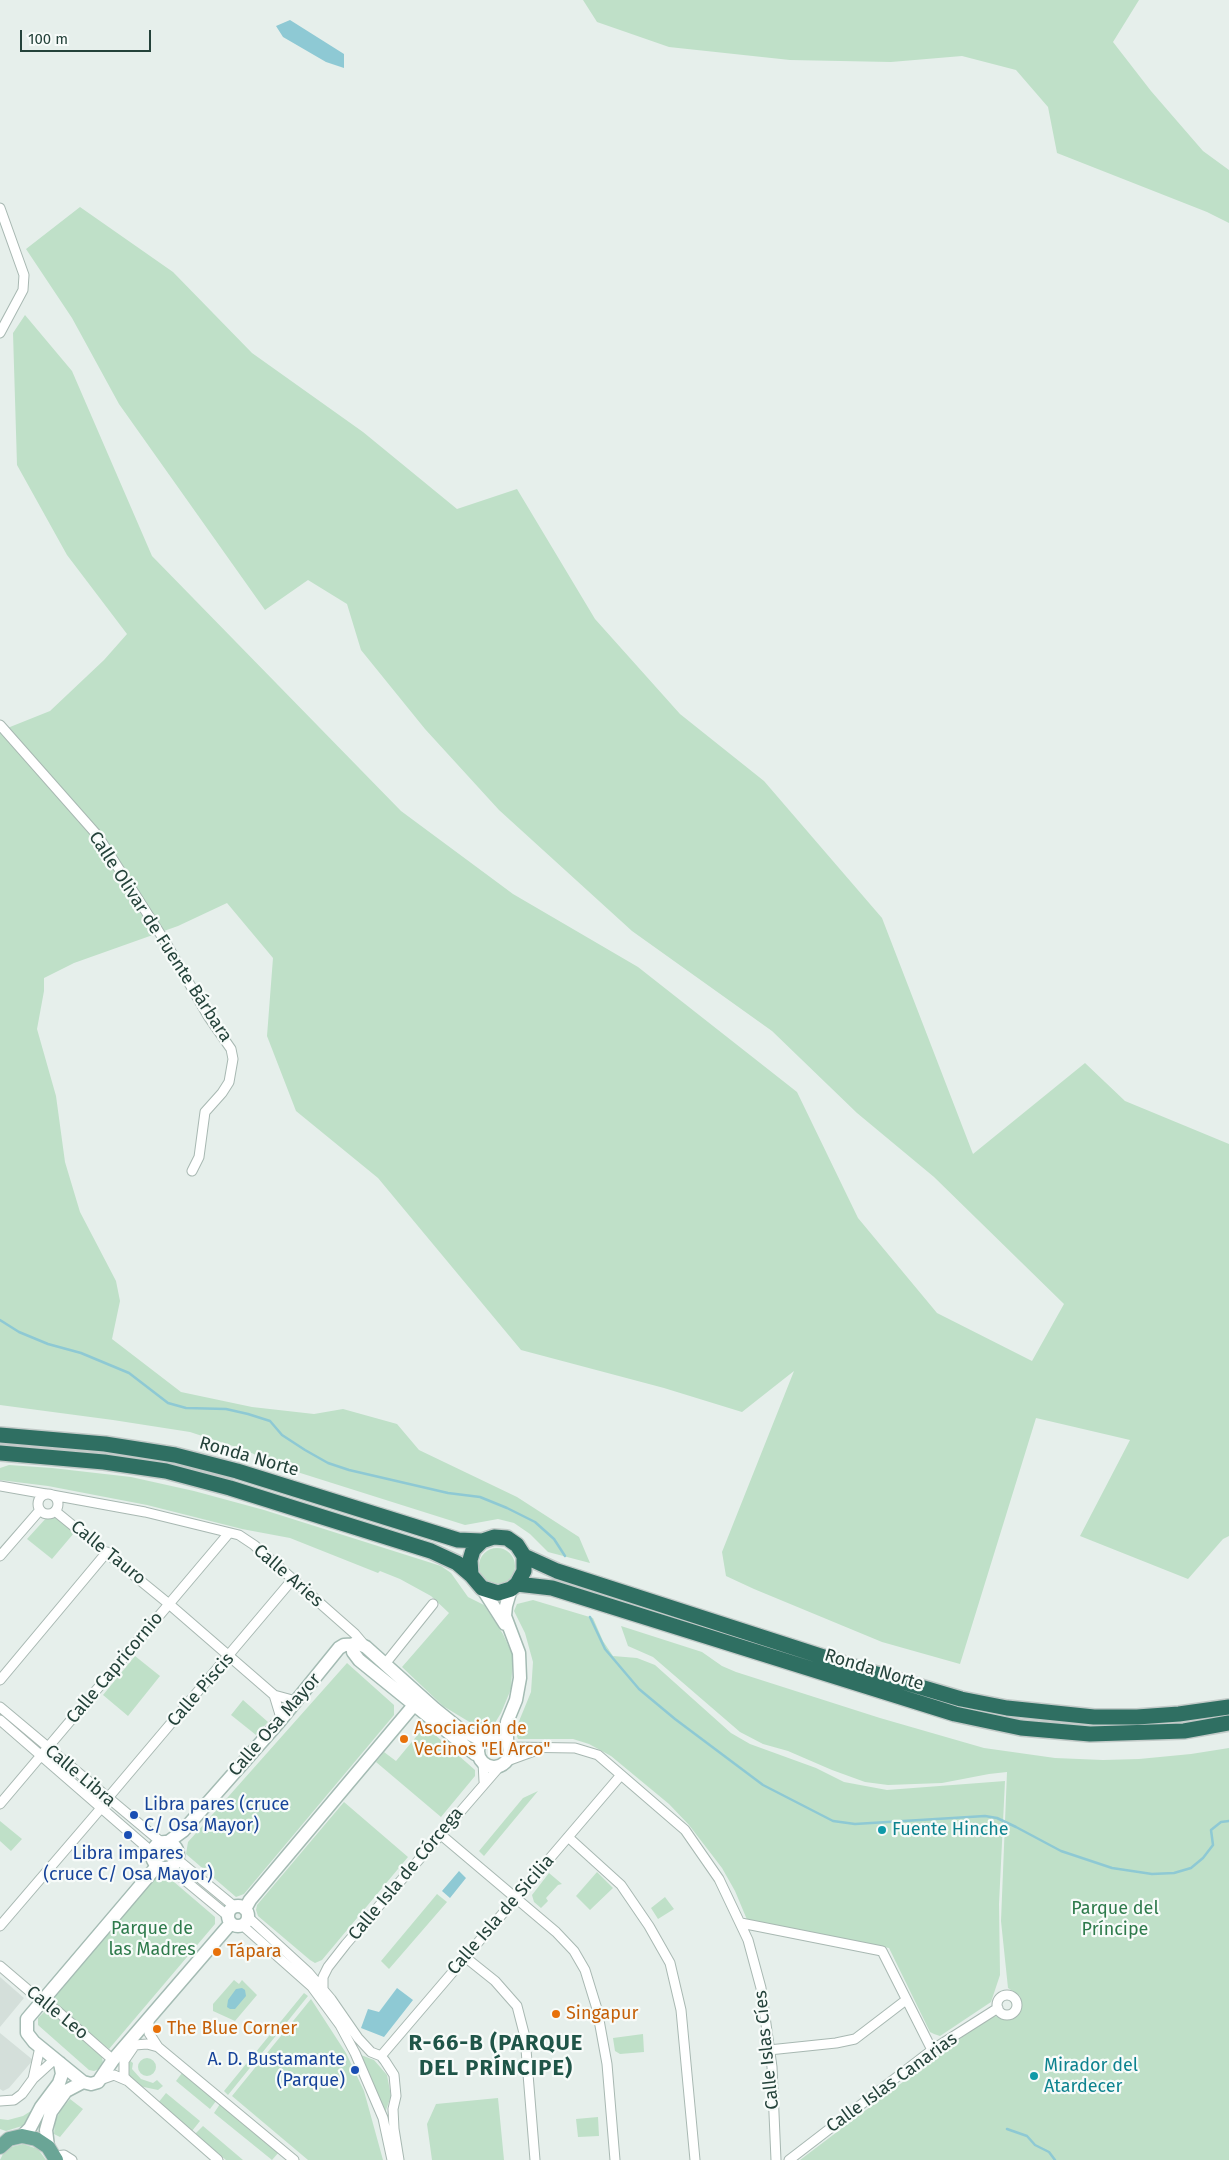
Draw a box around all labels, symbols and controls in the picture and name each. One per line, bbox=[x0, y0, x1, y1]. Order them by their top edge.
scale bar bbox=[22, 20, 154, 52]
text: 100 m bbox=[28, 30, 68, 48]
street label: Calle Olivar de Fuente Bárbara bbox=[84, 828, 236, 1046]
street label: Ronda Norte bbox=[197, 1432, 301, 1482]
street label: Calle Tauro bbox=[66, 1516, 150, 1590]
street label: Calle Aries bbox=[249, 1540, 327, 1612]
street label: Calle Capricornio bbox=[62, 1608, 168, 1728]
street label: Ronda Norte bbox=[822, 1645, 926, 1695]
street label: Calle Piscis bbox=[163, 1649, 239, 1731]
street label: Calle Osa Mayor bbox=[224, 1669, 326, 1781]
place label: Asociación de Vecinos "El Arco" bbox=[414, 1718, 550, 1760]
marker: Asociación de Vecinos "El Arco" bbox=[398, 1733, 410, 1745]
street label: Calle Libra bbox=[40, 1740, 120, 1812]
place label: Libra pares (cruce C/ Osa Mayor) bbox=[144, 1794, 289, 1836]
street label: Calle Isla de Córcega bbox=[344, 1803, 468, 1945]
marker: Libra pares (cruce C/ Osa Mayor) bbox=[128, 1809, 140, 1821]
place label: Fuente Hinche bbox=[892, 1819, 1009, 1841]
marker: Fuente Hinche bbox=[876, 1824, 888, 1836]
marker: Libra impares (cruce C/ Osa Mayor) bbox=[122, 1829, 134, 1841]
place label: Libra impares (cruce C/ Osa Mayor) bbox=[43, 1843, 213, 1886]
street label: Calle Isla de Sicilia bbox=[443, 1851, 559, 1979]
park label: Parque del Príncipe bbox=[1071, 1898, 1159, 1940]
park label: Parque de las Madres bbox=[108, 1918, 196, 1960]
place label: Tápara bbox=[227, 1941, 282, 1963]
marker: Tápara bbox=[211, 1946, 223, 1958]
street label: Calle Leo bbox=[22, 1982, 92, 2044]
street label: Calle Islas Cíes bbox=[750, 1989, 784, 2111]
place label: Singapur bbox=[566, 2003, 638, 2025]
marker: Singapur bbox=[550, 2008, 562, 2020]
place label: The Blue Corner bbox=[167, 2018, 297, 2040]
marker: The Blue Corner bbox=[151, 2023, 163, 2035]
street label: Calle Islas Canarias bbox=[822, 2028, 962, 2138]
district label: R-66-B (PARQUE DEL PRÍNCIPE) bbox=[407, 2031, 585, 2082]
place label: A. D. Bustamante (Parque) bbox=[207, 2049, 345, 2092]
place label: Mirador del Atardecer bbox=[1044, 2055, 1138, 2098]
marker: A. D. Bustamante (Parque) bbox=[349, 2064, 361, 2076]
marker: Mirador del Atardecer bbox=[1028, 2070, 1040, 2082]

